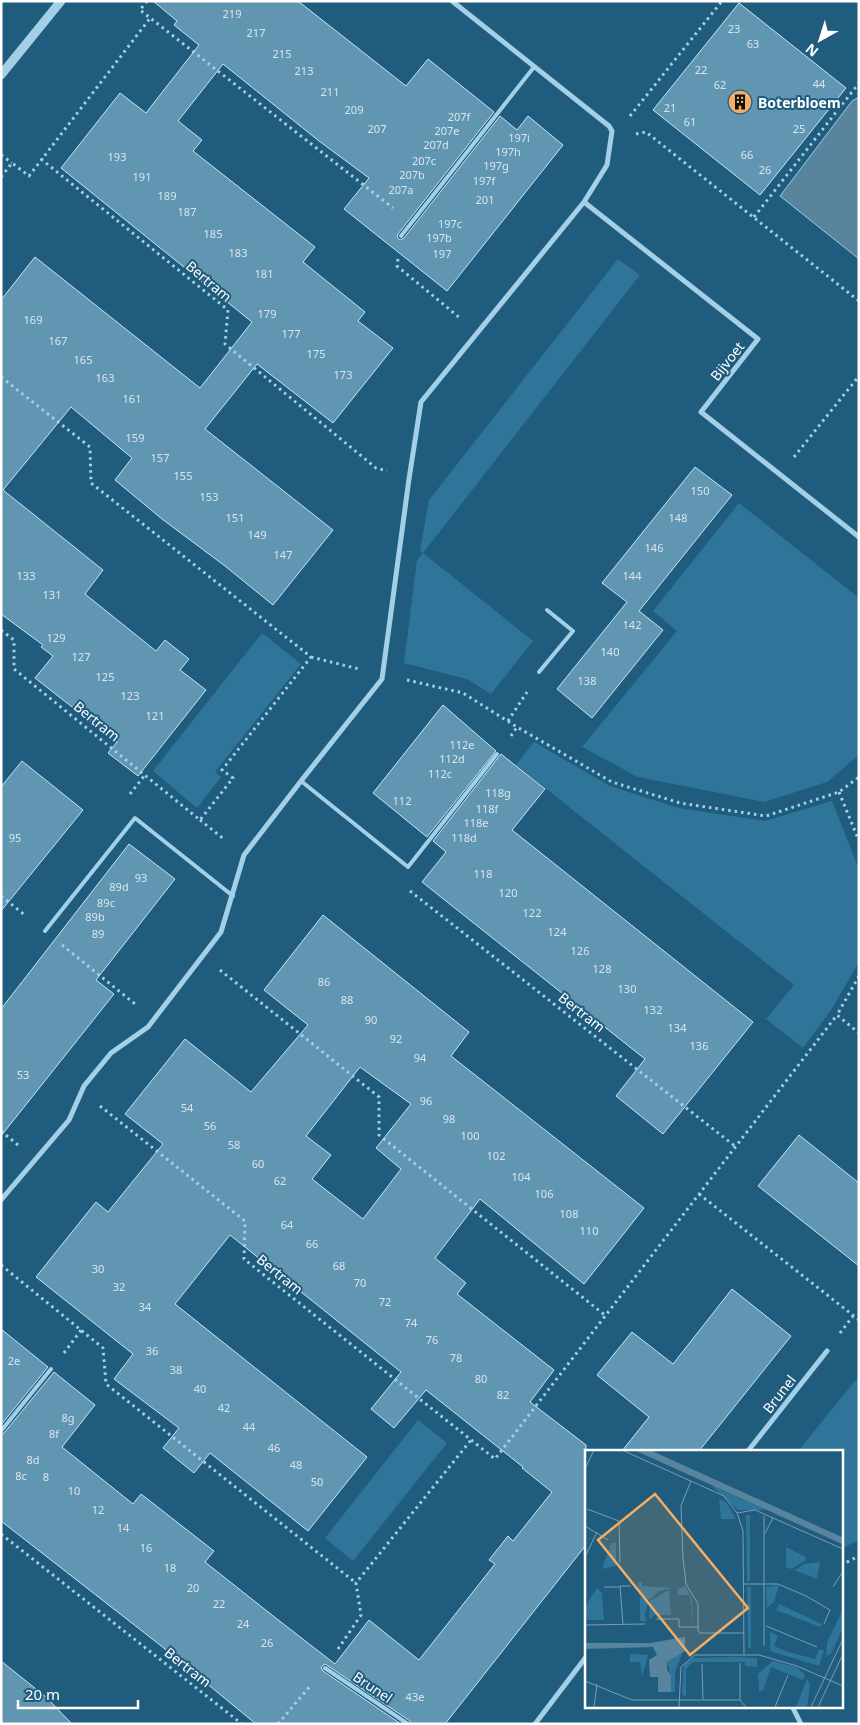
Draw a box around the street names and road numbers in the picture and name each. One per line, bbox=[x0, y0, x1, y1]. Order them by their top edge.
street label: Bertram bbox=[182, 256, 236, 306]
street label: Bijvoet bbox=[706, 337, 748, 385]
street label: Bertram bbox=[70, 697, 124, 745]
street label: Bertram bbox=[555, 988, 609, 1036]
street label: Bertram bbox=[253, 1250, 307, 1298]
street label: Brunel bbox=[758, 1371, 800, 1417]
street label: Bertram bbox=[161, 1643, 215, 1691]
street label: Brunel bbox=[350, 1667, 396, 1707]

